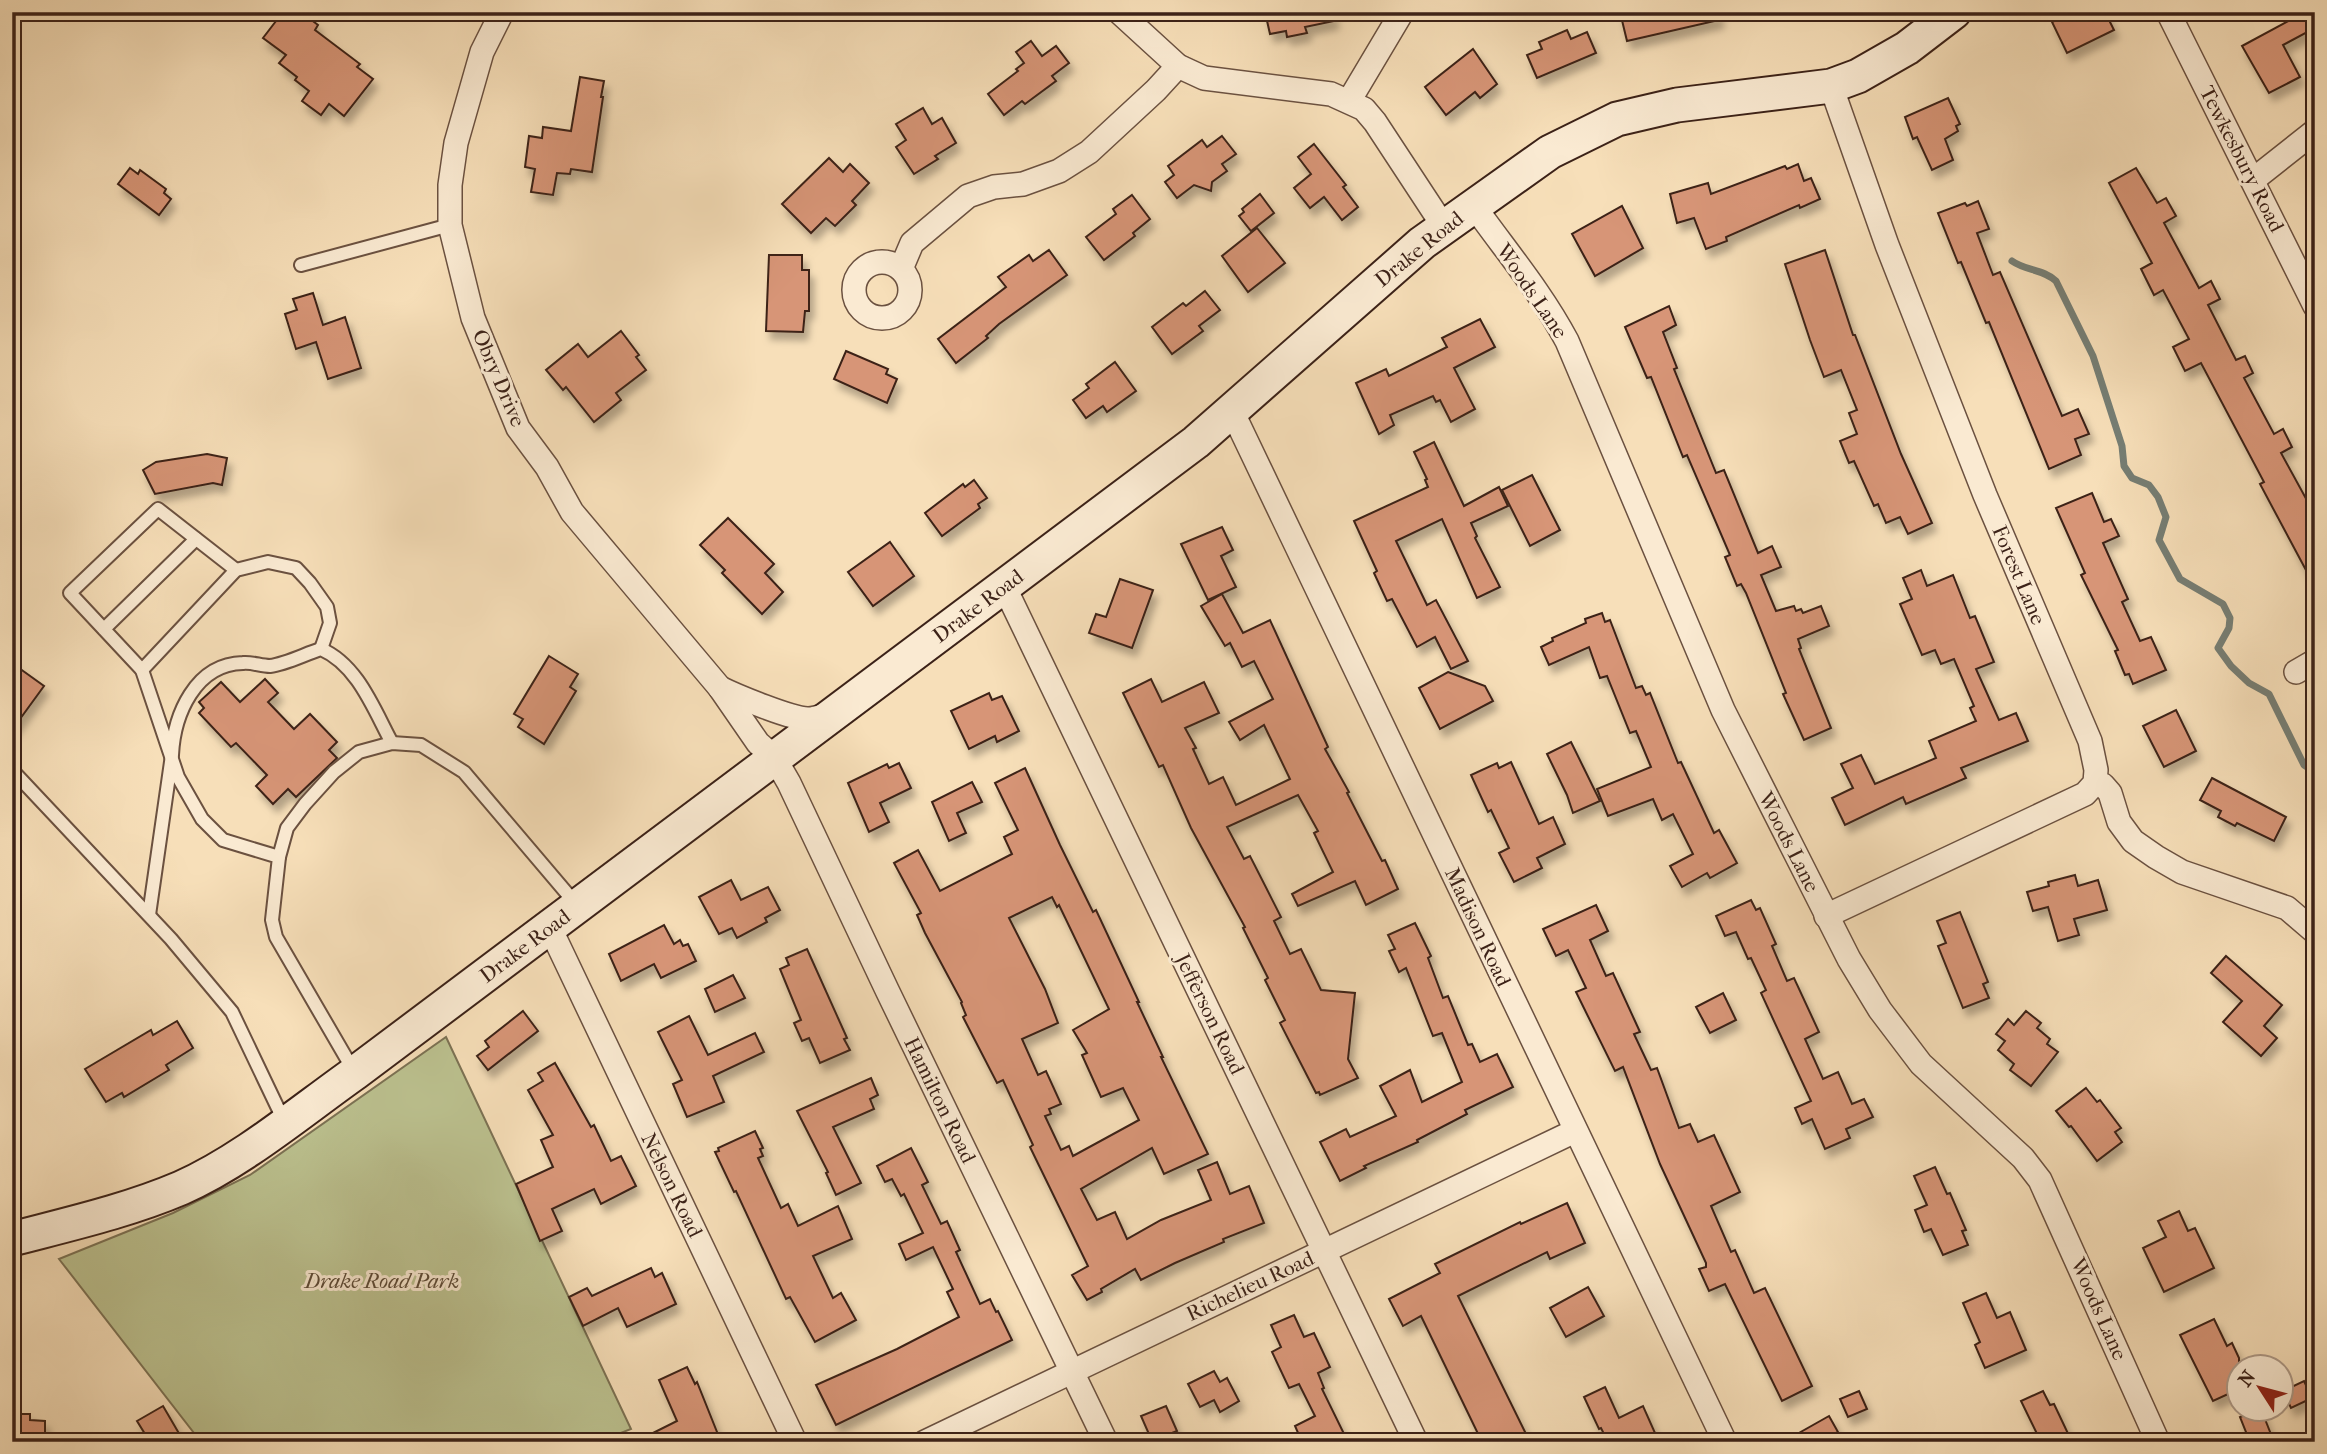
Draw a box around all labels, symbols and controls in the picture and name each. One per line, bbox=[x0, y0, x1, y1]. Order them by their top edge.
street label: Tewkesbury Road bbox=[2195, 82, 2289, 237]
street label: Drake Road bbox=[1370, 206, 1468, 292]
street label: Woods Lane bbox=[1491, 238, 1572, 343]
street label: Obry Drive bbox=[468, 326, 530, 430]
street label: Forest Lane bbox=[1987, 522, 2051, 628]
street label: Drake Road bbox=[928, 564, 1028, 648]
street label: Woods Lane bbox=[1753, 787, 1824, 896]
street label: Madison Road bbox=[1440, 864, 1516, 991]
street label: Drake Road bbox=[475, 904, 575, 988]
street label: Jefferson Road bbox=[1170, 948, 1250, 1079]
street label: Hamilton Road bbox=[899, 1033, 981, 1167]
street label: Nelson Road bbox=[636, 1129, 708, 1242]
street label: Richelieu Road bbox=[1182, 1246, 1318, 1326]
street label: Woods Lane bbox=[2065, 1253, 2132, 1364]
park label: Drake Road Park bbox=[303, 1269, 459, 1293]
north arrow bbox=[2226, 1352, 2296, 1422]
text: N bbox=[2234, 1366, 2261, 1391]

